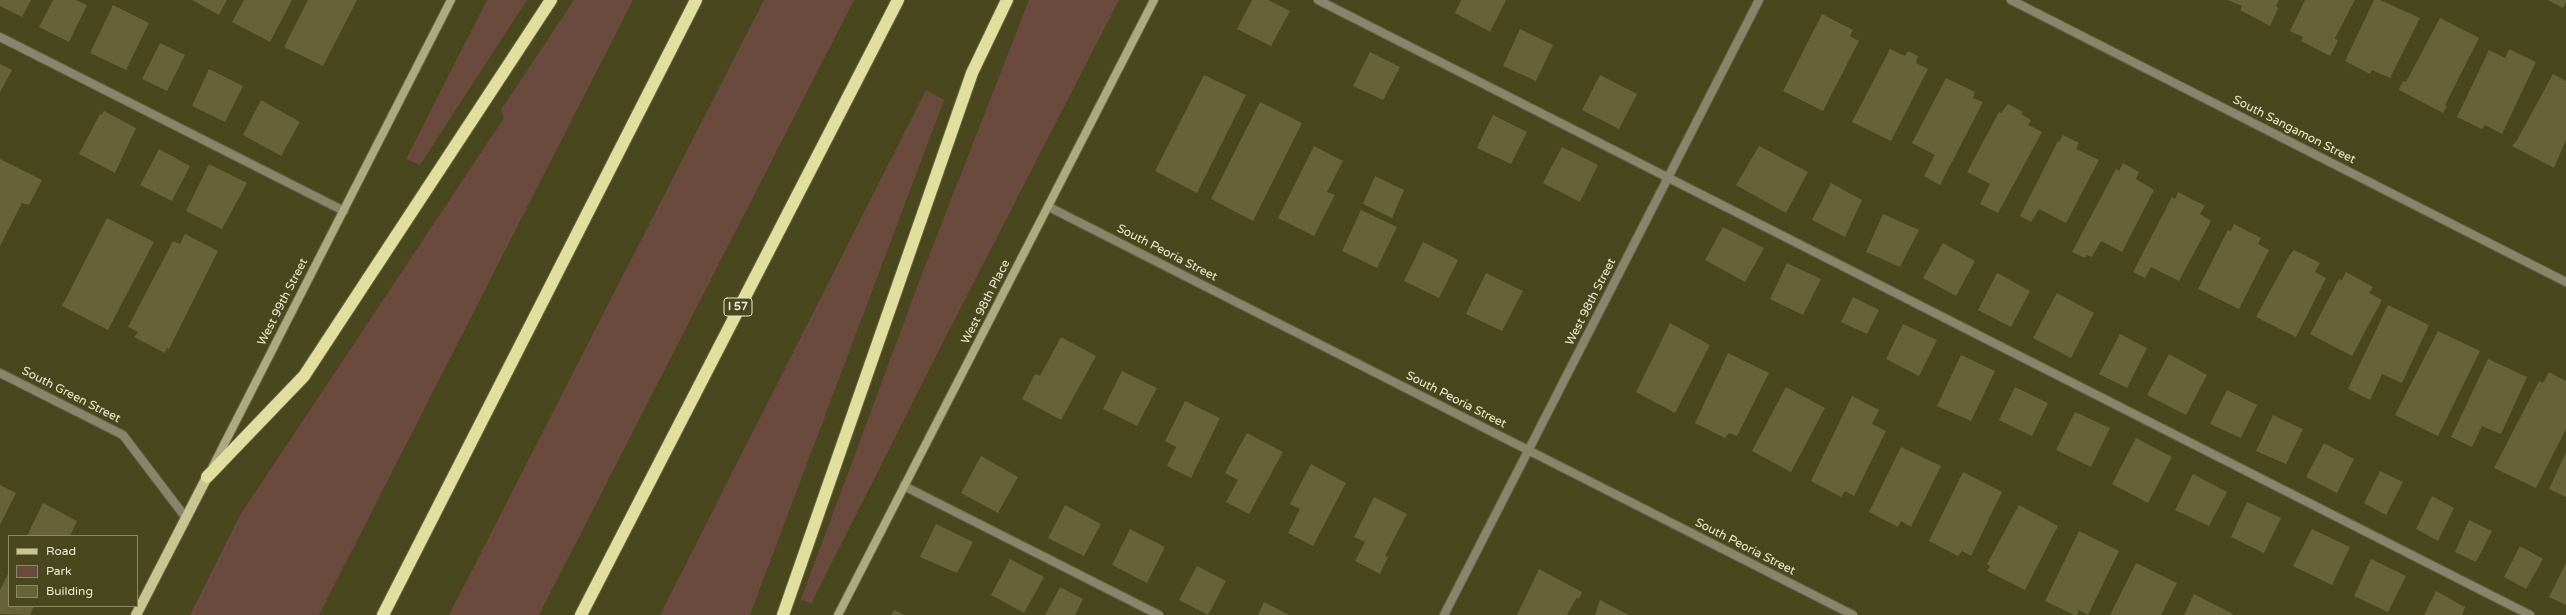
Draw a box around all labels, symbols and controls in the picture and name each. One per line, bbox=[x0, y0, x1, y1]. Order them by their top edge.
street label: South Sangamon Street bbox=[2230, 93, 2358, 167]
street label: South Peoria Street bbox=[1114, 221, 1220, 285]
street label: West 99th Street bbox=[255, 256, 311, 348]
street label: West 98th Street bbox=[1563, 256, 1619, 348]
street label: West 98th Place bbox=[959, 257, 1013, 347]
road number: I 57 bbox=[724, 298, 752, 316]
street label: South Green Street bbox=[19, 364, 123, 426]
street label: South Peoria Street bbox=[1403, 368, 1509, 432]
street label: South Peoria Street bbox=[1692, 515, 1798, 579]
legend bbox=[8, 535, 138, 607]
text: Road bbox=[46, 544, 76, 558]
text: Park bbox=[46, 564, 72, 578]
text: Building bbox=[46, 584, 93, 598]

